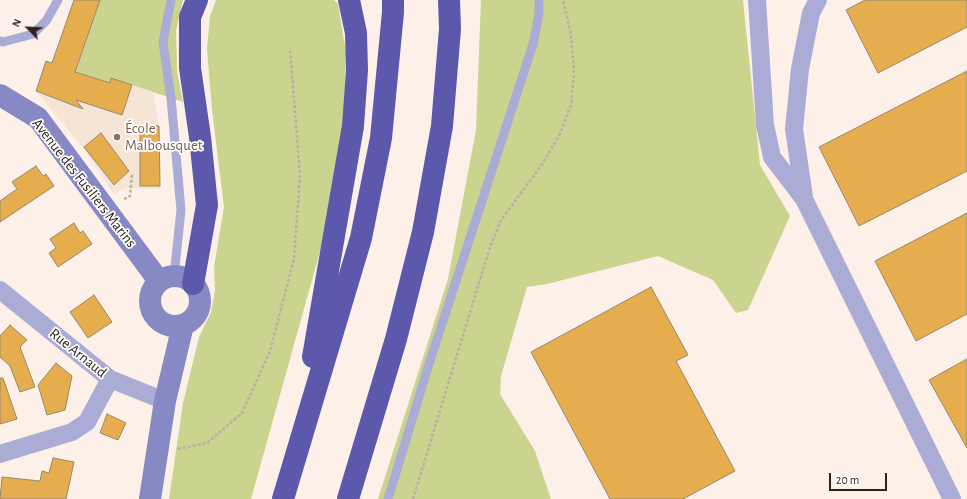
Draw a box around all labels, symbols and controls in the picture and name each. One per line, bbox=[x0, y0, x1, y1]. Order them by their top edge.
north arrow bbox=[8, 8, 48, 48]
text: N bbox=[10, 17, 23, 29]
street label: Avenue des Fusiliers Marins bbox=[28, 115, 140, 251]
place label: École Malbousquet bbox=[125, 119, 203, 154]
marker: École Malbousquet bbox=[112, 132, 122, 142]
street label: Rue Arnaud bbox=[46, 324, 110, 382]
scale bar bbox=[831, 465, 889, 491]
text: 20 m bbox=[836, 474, 859, 486]

